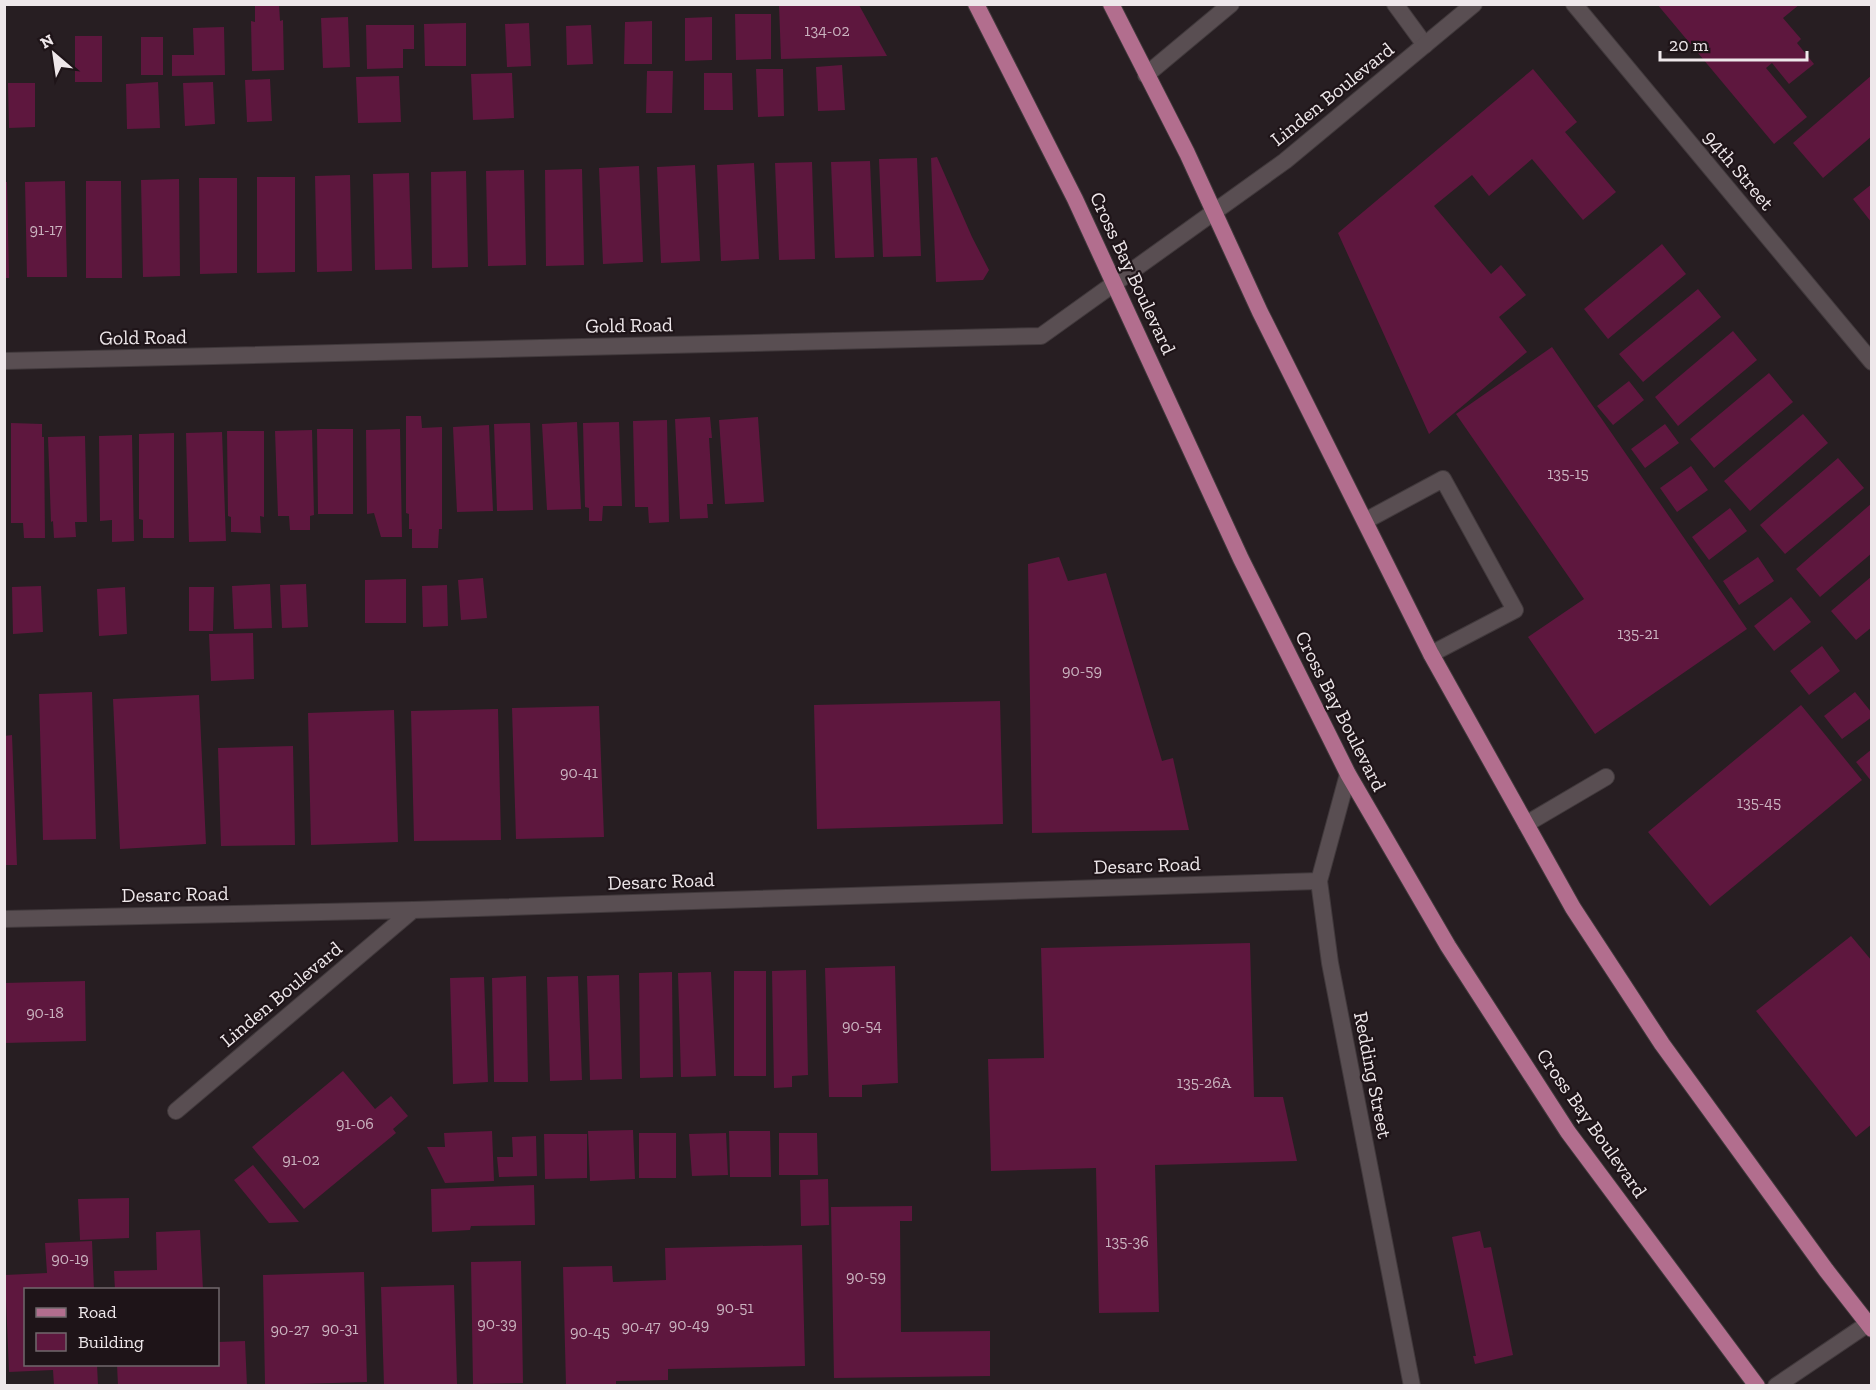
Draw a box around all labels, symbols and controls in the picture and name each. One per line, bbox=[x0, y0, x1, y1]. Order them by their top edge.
house number: 134-02 bbox=[804, 21, 850, 40]
north arrow bbox=[24, 24, 84, 84]
scale bar bbox=[1660, 24, 1807, 62]
text: N bbox=[37, 30, 57, 53]
text: 20 m bbox=[1669, 34, 1709, 56]
street label: Linden Boulevard bbox=[1266, 37, 1398, 151]
street label: 94th Street bbox=[1699, 125, 1780, 215]
street label: Cross Bay Boulevard bbox=[1085, 188, 1181, 358]
house number: 91-17 bbox=[29, 220, 63, 239]
street label: Gold Road bbox=[585, 312, 673, 338]
street label: Gold Road bbox=[99, 324, 187, 350]
house number: 135-15 bbox=[1547, 464, 1589, 483]
house number: 135-21 bbox=[1617, 624, 1659, 643]
street label: Cross Bay Boulevard bbox=[1290, 627, 1392, 795]
house number: 90-59 bbox=[1062, 661, 1102, 680]
house number: 90-41 bbox=[560, 763, 598, 782]
house number: 135-45 bbox=[1737, 793, 1781, 812]
street label: Desarc Road bbox=[1093, 851, 1201, 879]
street label: Desarc Road bbox=[607, 867, 715, 895]
street label: Desarc Road bbox=[121, 881, 229, 907]
street label: Linden Boulevard bbox=[215, 936, 347, 1052]
house number: 90-18 bbox=[26, 1003, 64, 1022]
street label: Redding Street bbox=[1349, 1010, 1397, 1141]
house number: 90-54 bbox=[842, 1016, 882, 1035]
street label: Cross Bay Boulevard bbox=[1532, 1044, 1652, 1202]
house number: 135-26A bbox=[1177, 1073, 1232, 1092]
house number: 91-06 bbox=[336, 1114, 374, 1133]
house number: 91-02 bbox=[282, 1150, 320, 1169]
house number: 135-36 bbox=[1105, 1232, 1149, 1251]
house number: 90-19 bbox=[51, 1249, 89, 1268]
house number: 90-59 bbox=[846, 1267, 886, 1286]
legend bbox=[24, 1288, 219, 1366]
house number: 90-51 bbox=[716, 1298, 754, 1317]
text: Road bbox=[78, 1301, 117, 1323]
house number: 90-39 bbox=[477, 1314, 517, 1333]
house number: 90-49 bbox=[669, 1315, 709, 1334]
house number: 90-47 bbox=[621, 1317, 661, 1336]
house number: 90-31 bbox=[322, 1319, 358, 1338]
house number: 90-27 bbox=[271, 1320, 310, 1339]
house number: 90-45 bbox=[570, 1322, 610, 1341]
text: Building bbox=[78, 1331, 144, 1353]

